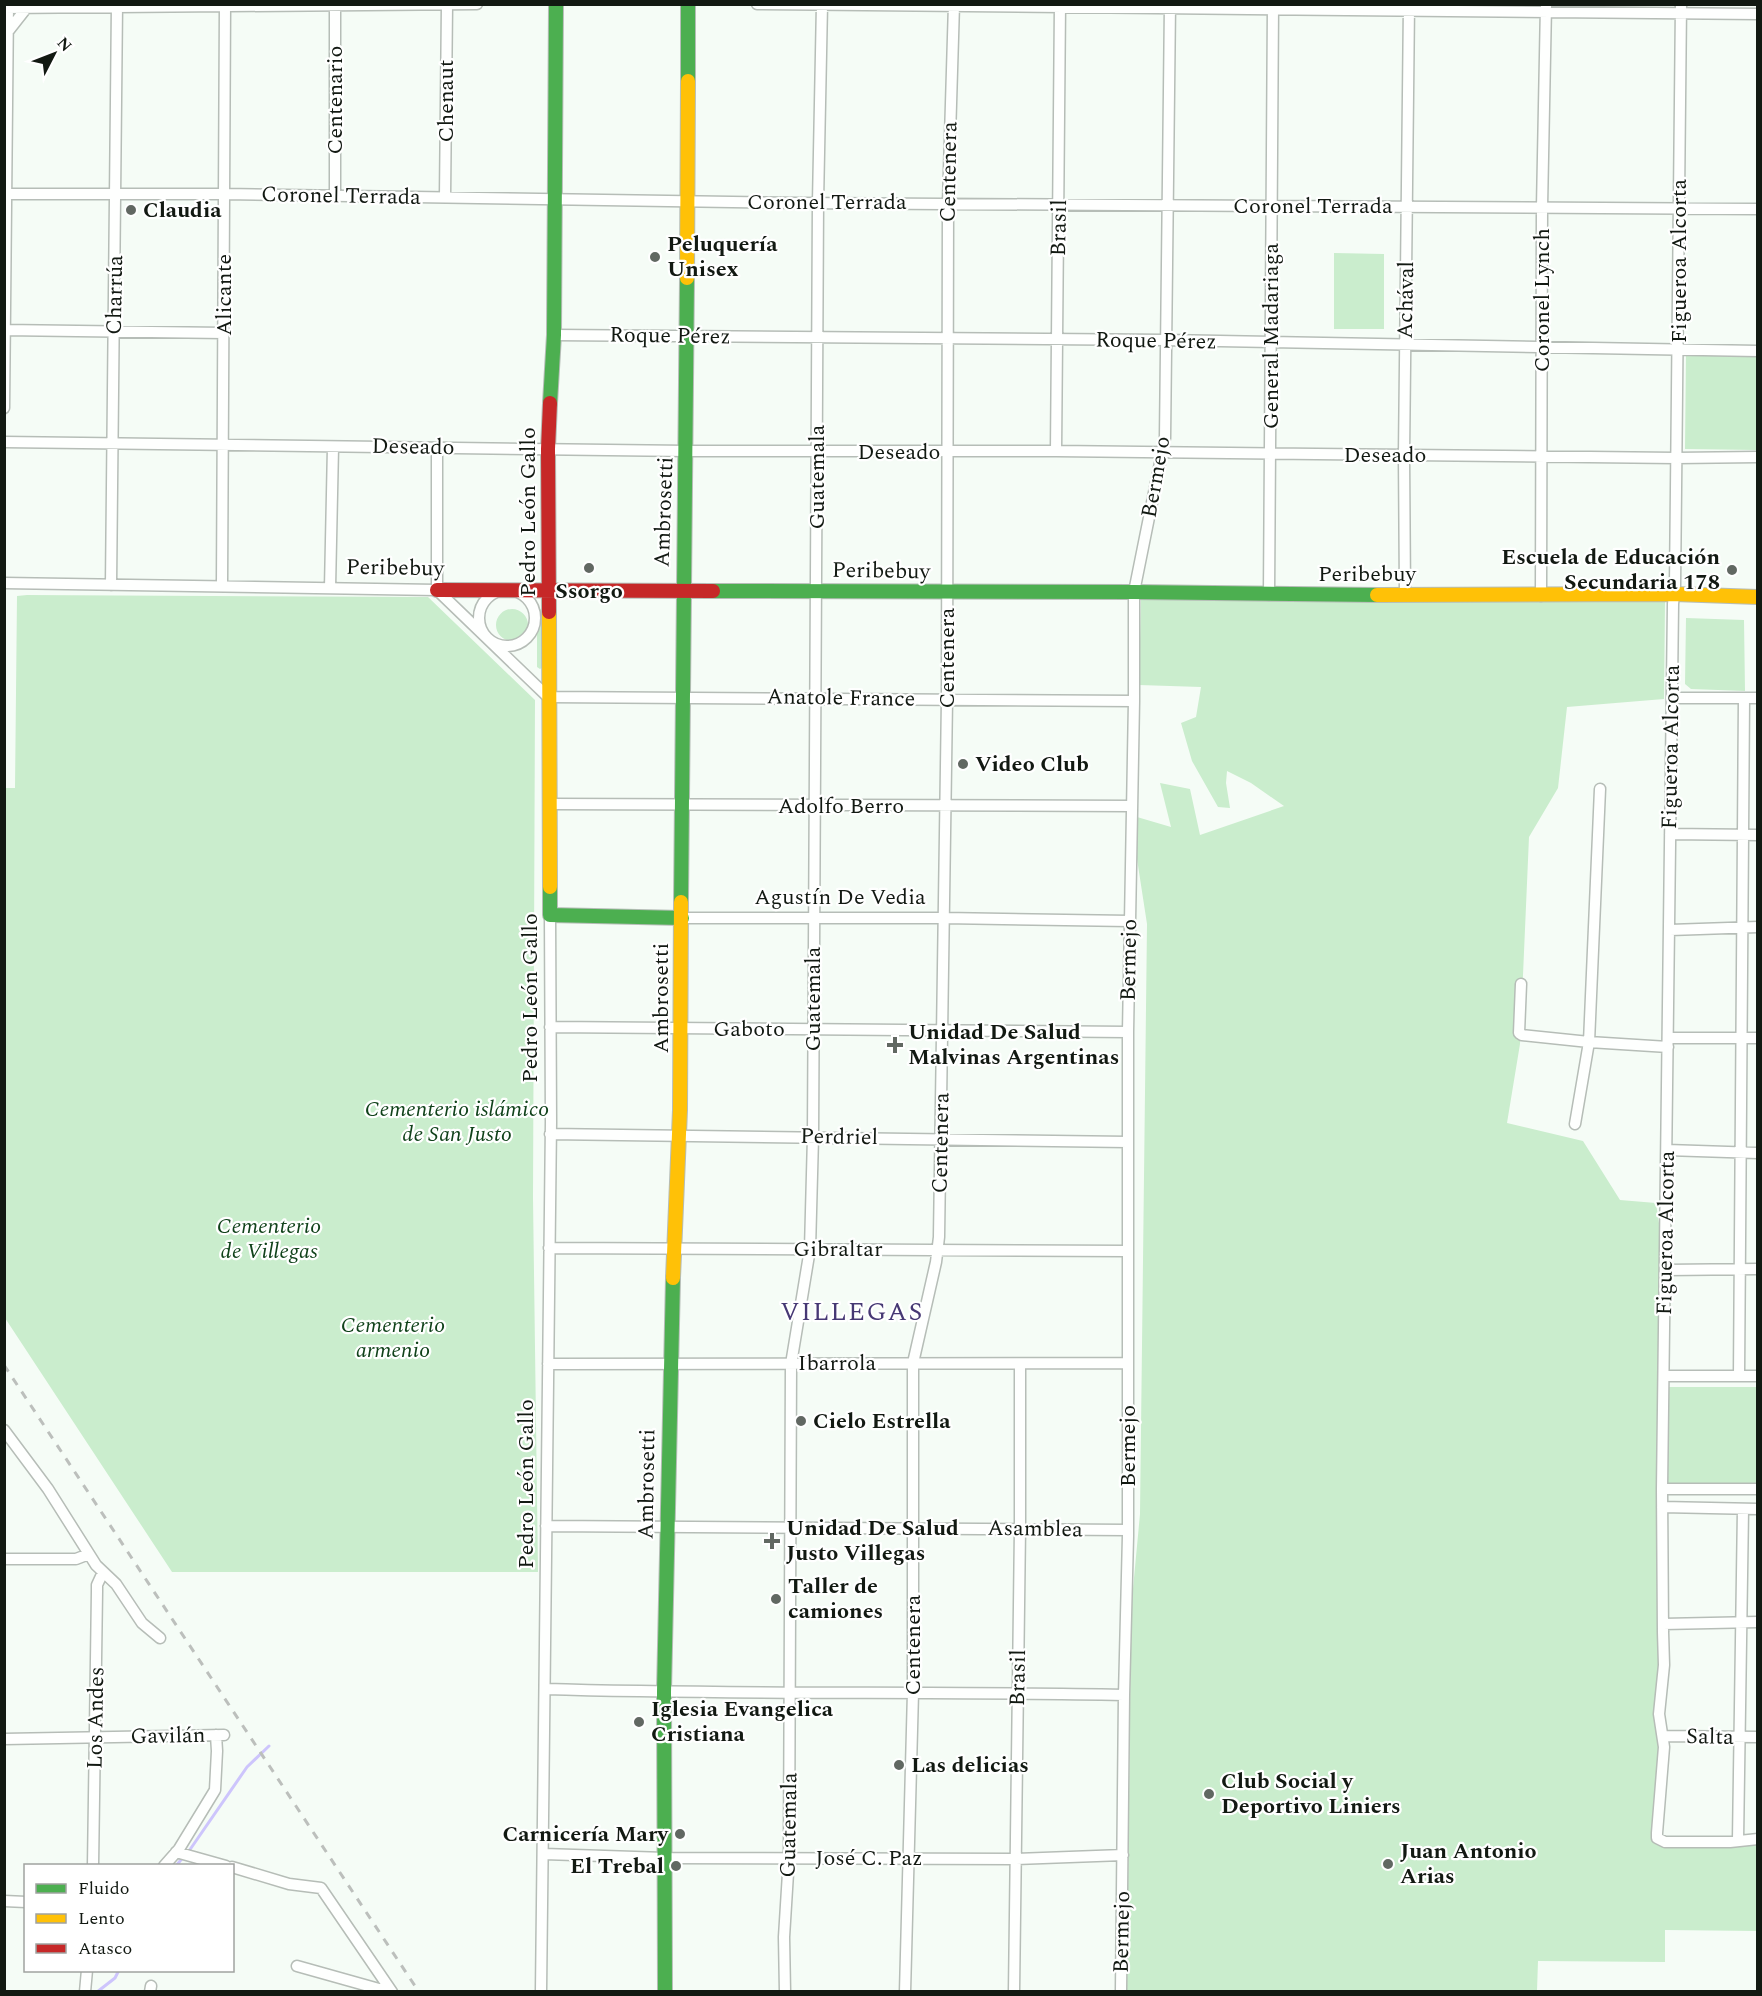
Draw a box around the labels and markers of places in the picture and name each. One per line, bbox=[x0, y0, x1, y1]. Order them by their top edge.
place label: Claudia bbox=[143, 194, 222, 227]
marker: Claudia bbox=[124, 203, 138, 217]
place label: Peluquería Unisex bbox=[667, 228, 778, 286]
marker: Peluquería Unisex bbox=[648, 250, 662, 264]
place label: Escuela de Educación Secundaria 178 bbox=[1501, 541, 1720, 599]
marker: Ssorgo bbox=[582, 561, 596, 575]
marker: Escuela de Educación Secundaria 178 bbox=[1725, 563, 1739, 577]
place label: Ssorgo bbox=[555, 575, 623, 608]
place label: Video Club bbox=[975, 748, 1089, 781]
marker: Video Club bbox=[956, 757, 970, 771]
place label: Unidad De Salud Malvinas Argentinas bbox=[908, 1016, 1119, 1074]
marker: Unidad De Salud Malvinas Argentinas bbox=[886, 1036, 904, 1054]
place label: Cielo Estrella bbox=[813, 1405, 951, 1438]
marker: Cielo Estrella bbox=[794, 1414, 808, 1428]
place label: Unidad De Salud Justo Villegas bbox=[786, 1512, 959, 1570]
marker: Unidad De Salud Justo Villegas bbox=[763, 1532, 781, 1550]
place label: Taller de camiones bbox=[788, 1570, 883, 1628]
marker: Taller de camiones bbox=[769, 1592, 783, 1606]
place label: Iglesia Evangelica Cristiana bbox=[651, 1693, 834, 1751]
marker: Iglesia Evangelica Cristiana bbox=[632, 1715, 646, 1729]
place label: Las delicias bbox=[911, 1749, 1029, 1782]
marker: Las delicias bbox=[892, 1758, 906, 1772]
place label: Club Social y Deportivo Liniers bbox=[1221, 1765, 1401, 1823]
marker: Club Social y Deportivo Liniers bbox=[1202, 1787, 1216, 1801]
place label: Carnicería Mary bbox=[503, 1818, 670, 1851]
marker: Carnicería Mary bbox=[673, 1827, 687, 1841]
place label: Juan Antonio Arias bbox=[1400, 1835, 1537, 1893]
place label: El Trebal bbox=[570, 1850, 664, 1883]
marker: Juan Antonio Arias bbox=[1381, 1857, 1395, 1871]
marker: El Trebal bbox=[669, 1859, 683, 1873]

